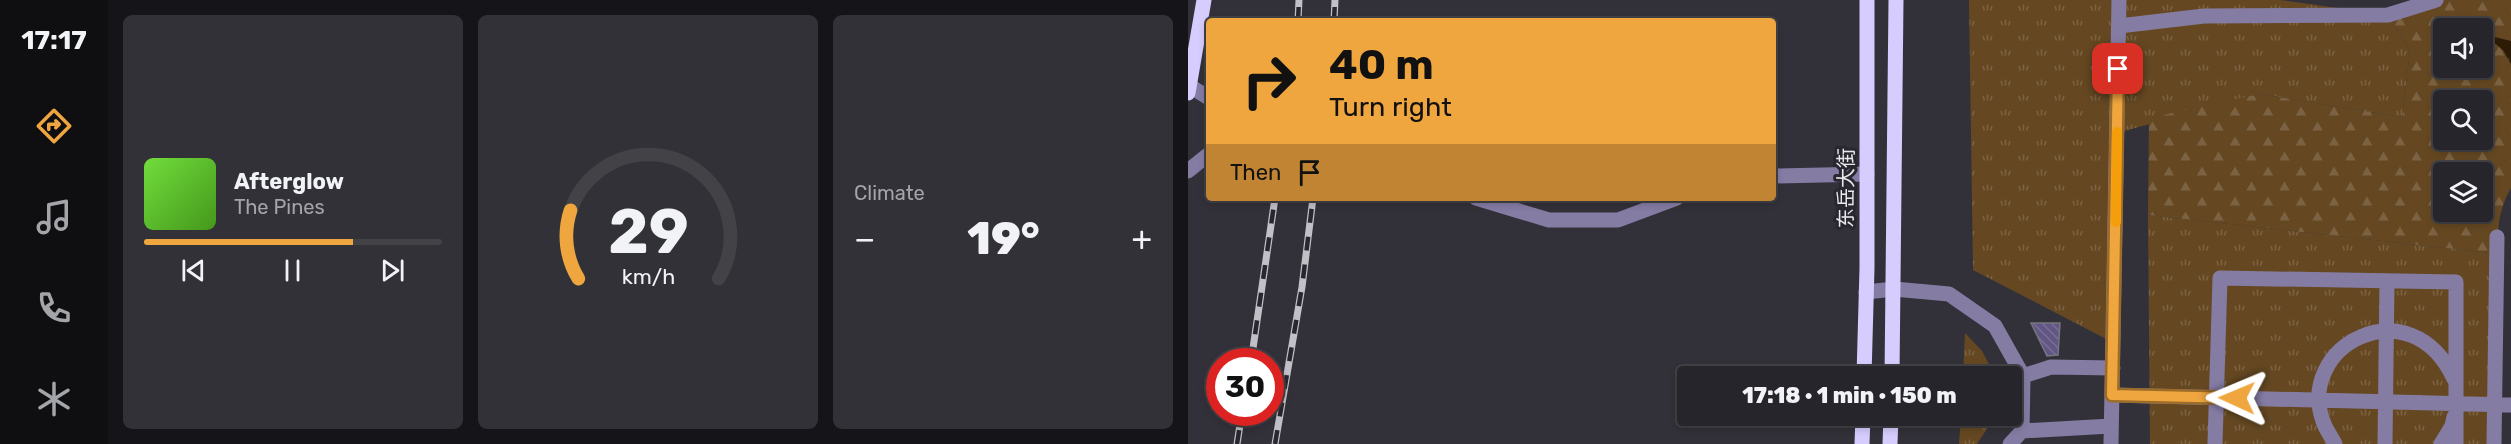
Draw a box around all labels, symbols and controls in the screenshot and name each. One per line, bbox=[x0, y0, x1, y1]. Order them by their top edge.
map controls bbox=[2433, 18, 2493, 222]
button: sound bbox=[2433, 18, 2493, 78]
text: 17:17 bbox=[21, 24, 87, 56]
text: 40 m bbox=[1329, 40, 1434, 90]
icon: right bbox=[1230, 42, 1308, 120]
pin bbox=[2092, 43, 2143, 94]
icon: arrive bbox=[2101, 52, 2134, 85]
button: search bbox=[2433, 90, 2493, 150]
text: Turn right bbox=[1329, 91, 1452, 123]
icon: directions bbox=[33, 105, 75, 147]
street label: 东岳大街 bbox=[1834, 148, 1858, 228]
icon: arrive bbox=[1293, 156, 1326, 189]
text: Then bbox=[1230, 159, 1281, 186]
button: layers bbox=[2433, 162, 2493, 222]
text: Afterglow bbox=[234, 168, 344, 195]
text: Climate bbox=[854, 181, 925, 205]
text: The Pines bbox=[234, 195, 325, 219]
text: 29 bbox=[608, 195, 688, 269]
icon: music bbox=[33, 196, 75, 238]
text: 19° bbox=[967, 212, 1040, 265]
text: − bbox=[854, 219, 875, 258]
text: + bbox=[1131, 219, 1152, 258]
icon: previous bbox=[177, 254, 210, 287]
icon: pause bbox=[276, 254, 309, 287]
icon: next bbox=[376, 254, 409, 287]
text: km/h bbox=[621, 264, 675, 289]
icon: phone bbox=[33, 287, 75, 329]
speed limit sign: 30 bbox=[1206, 348, 1284, 426]
position arrow bbox=[2205, 366, 2269, 430]
icon: climate bbox=[33, 378, 75, 420]
text: 17:18 · 1 min · 150 m bbox=[1742, 382, 1957, 409]

